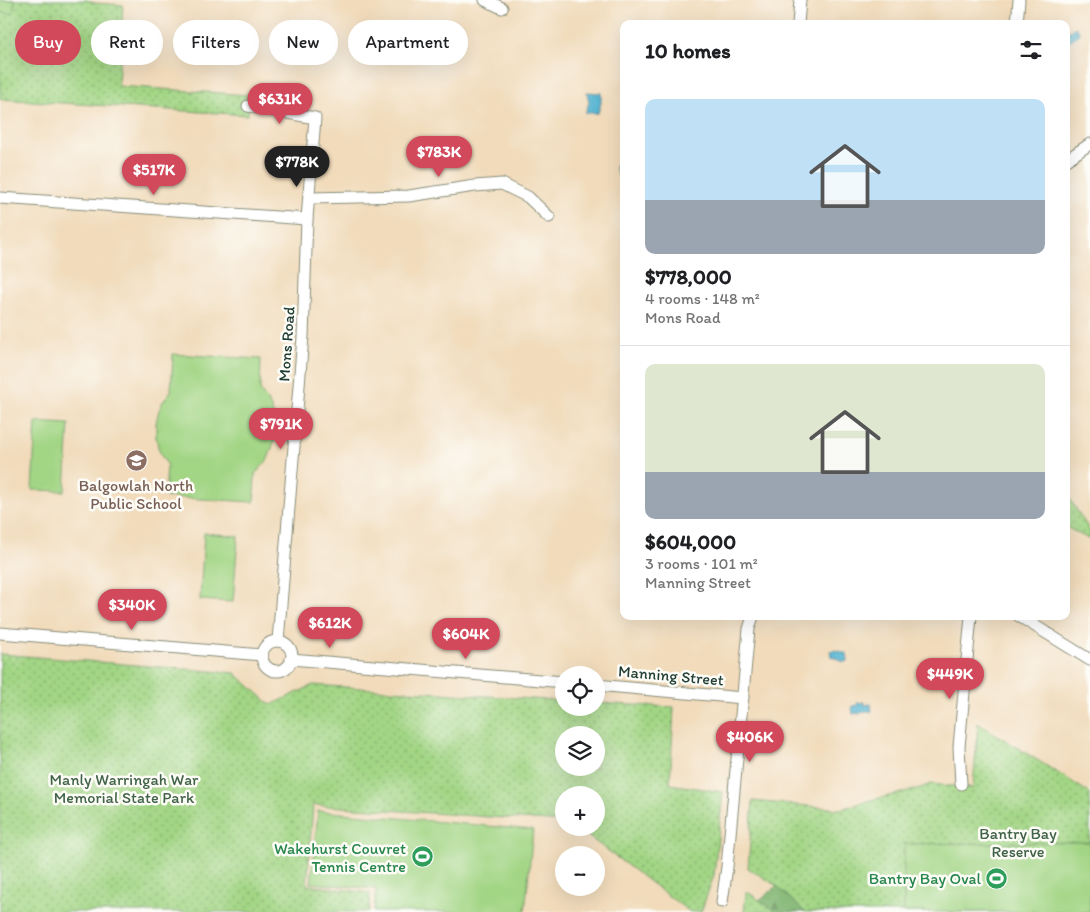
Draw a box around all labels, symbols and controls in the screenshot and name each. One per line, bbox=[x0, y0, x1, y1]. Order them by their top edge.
chip: Buy bbox=[15, 20, 81, 65]
chip: Rent bbox=[91, 20, 163, 65]
chip: Filters bbox=[173, 20, 259, 65]
chip: New bbox=[269, 20, 338, 65]
chip: Apartment bbox=[348, 20, 468, 65]
icon: filters bbox=[1017, 36, 1045, 64]
text: 10 homes bbox=[645, 38, 731, 63]
pin: $631K bbox=[245, 82, 315, 125]
text: $631K bbox=[259, 89, 301, 108]
icon: home bbox=[800, 131, 890, 221]
pin: $783K bbox=[404, 136, 474, 178]
text: $783K bbox=[417, 142, 461, 161]
pin: $778K bbox=[262, 146, 332, 188]
text: $778K bbox=[276, 152, 318, 171]
pin: $517K bbox=[119, 154, 189, 196]
text: $517K bbox=[133, 160, 175, 179]
text: $778,000 bbox=[645, 264, 732, 289]
text: 4 rooms · 148 m² bbox=[645, 289, 760, 308]
street label: Mons Road bbox=[274, 305, 299, 382]
text: Mons Road bbox=[645, 308, 721, 327]
icon: home bbox=[800, 397, 890, 487]
pin: $791K bbox=[246, 408, 316, 450]
text: $791K bbox=[260, 414, 302, 433]
school or university icon: Balgowlah North Public School bbox=[124, 449, 148, 473]
place label: Balgowlah North Public School bbox=[79, 476, 193, 513]
text: $604,000 bbox=[645, 529, 736, 554]
text: 3 rooms · 101 m² bbox=[645, 554, 758, 573]
text: Manning Street bbox=[645, 573, 751, 592]
pin: $340K bbox=[97, 588, 167, 631]
text: $340K bbox=[109, 595, 155, 614]
pin: $612K bbox=[295, 606, 365, 649]
text: $612K bbox=[309, 613, 351, 632]
pin: $604K bbox=[431, 618, 501, 660]
text: $604K bbox=[443, 624, 489, 643]
pin: $449K bbox=[915, 658, 985, 700]
street label: Manning Street bbox=[617, 661, 725, 690]
text: $449K bbox=[927, 664, 973, 683]
map controls bbox=[555, 666, 605, 896]
button: locate bbox=[555, 666, 605, 716]
pin: $406K bbox=[715, 720, 785, 763]
button: layers bbox=[555, 726, 605, 776]
text: $406K bbox=[727, 727, 773, 746]
park label: Manly Warringah War Memorial State Park bbox=[50, 770, 199, 807]
button: + bbox=[555, 786, 605, 836]
park label: Bantry Bay Reserve bbox=[979, 824, 1057, 861]
place label: Wakehurst Couvret Tennis Centre bbox=[274, 839, 406, 876]
sports icon: Wakehurst Couvret Tennis Centre bbox=[410, 845, 434, 869]
button: − bbox=[555, 846, 605, 896]
sports icon: Bantry Bay Oval bbox=[985, 866, 1009, 890]
place label: Bantry Bay Oval bbox=[869, 869, 981, 888]

